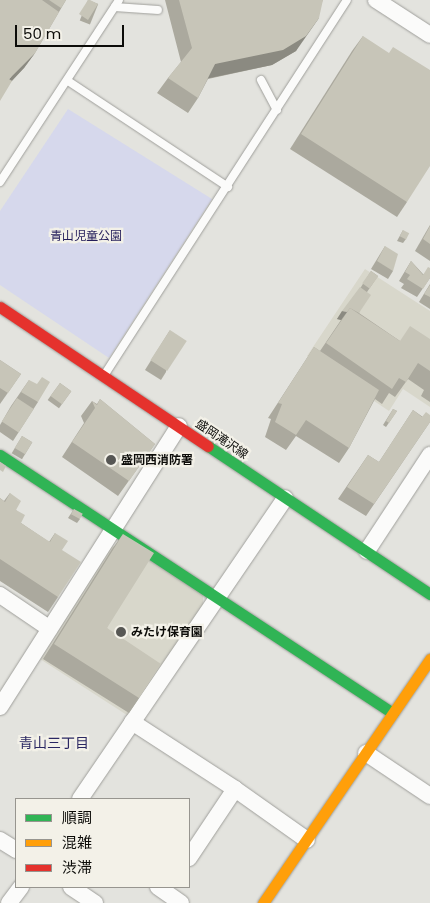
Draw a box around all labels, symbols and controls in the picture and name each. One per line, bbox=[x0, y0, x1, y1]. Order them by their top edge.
scale bar bbox=[18, 15, 126, 47]
text: 50 m bbox=[23, 23, 61, 44]
park label: 青山児童公園 bbox=[50, 229, 122, 243]
street label: 盛岡滝沢線 bbox=[193, 416, 251, 462]
place label: 盛岡西消防署 bbox=[121, 453, 193, 467]
marker: 盛岡西消防署 bbox=[105, 454, 117, 466]
place label: みたけ保育園 bbox=[131, 625, 203, 639]
marker: みたけ保育園 bbox=[115, 626, 127, 638]
district label: 青山三丁目 bbox=[19, 735, 89, 751]
legend bbox=[15, 798, 190, 888]
text: 順調 bbox=[62, 807, 92, 828]
text: 混雑 bbox=[62, 832, 92, 853]
text: 渋滞 bbox=[62, 857, 92, 878]

